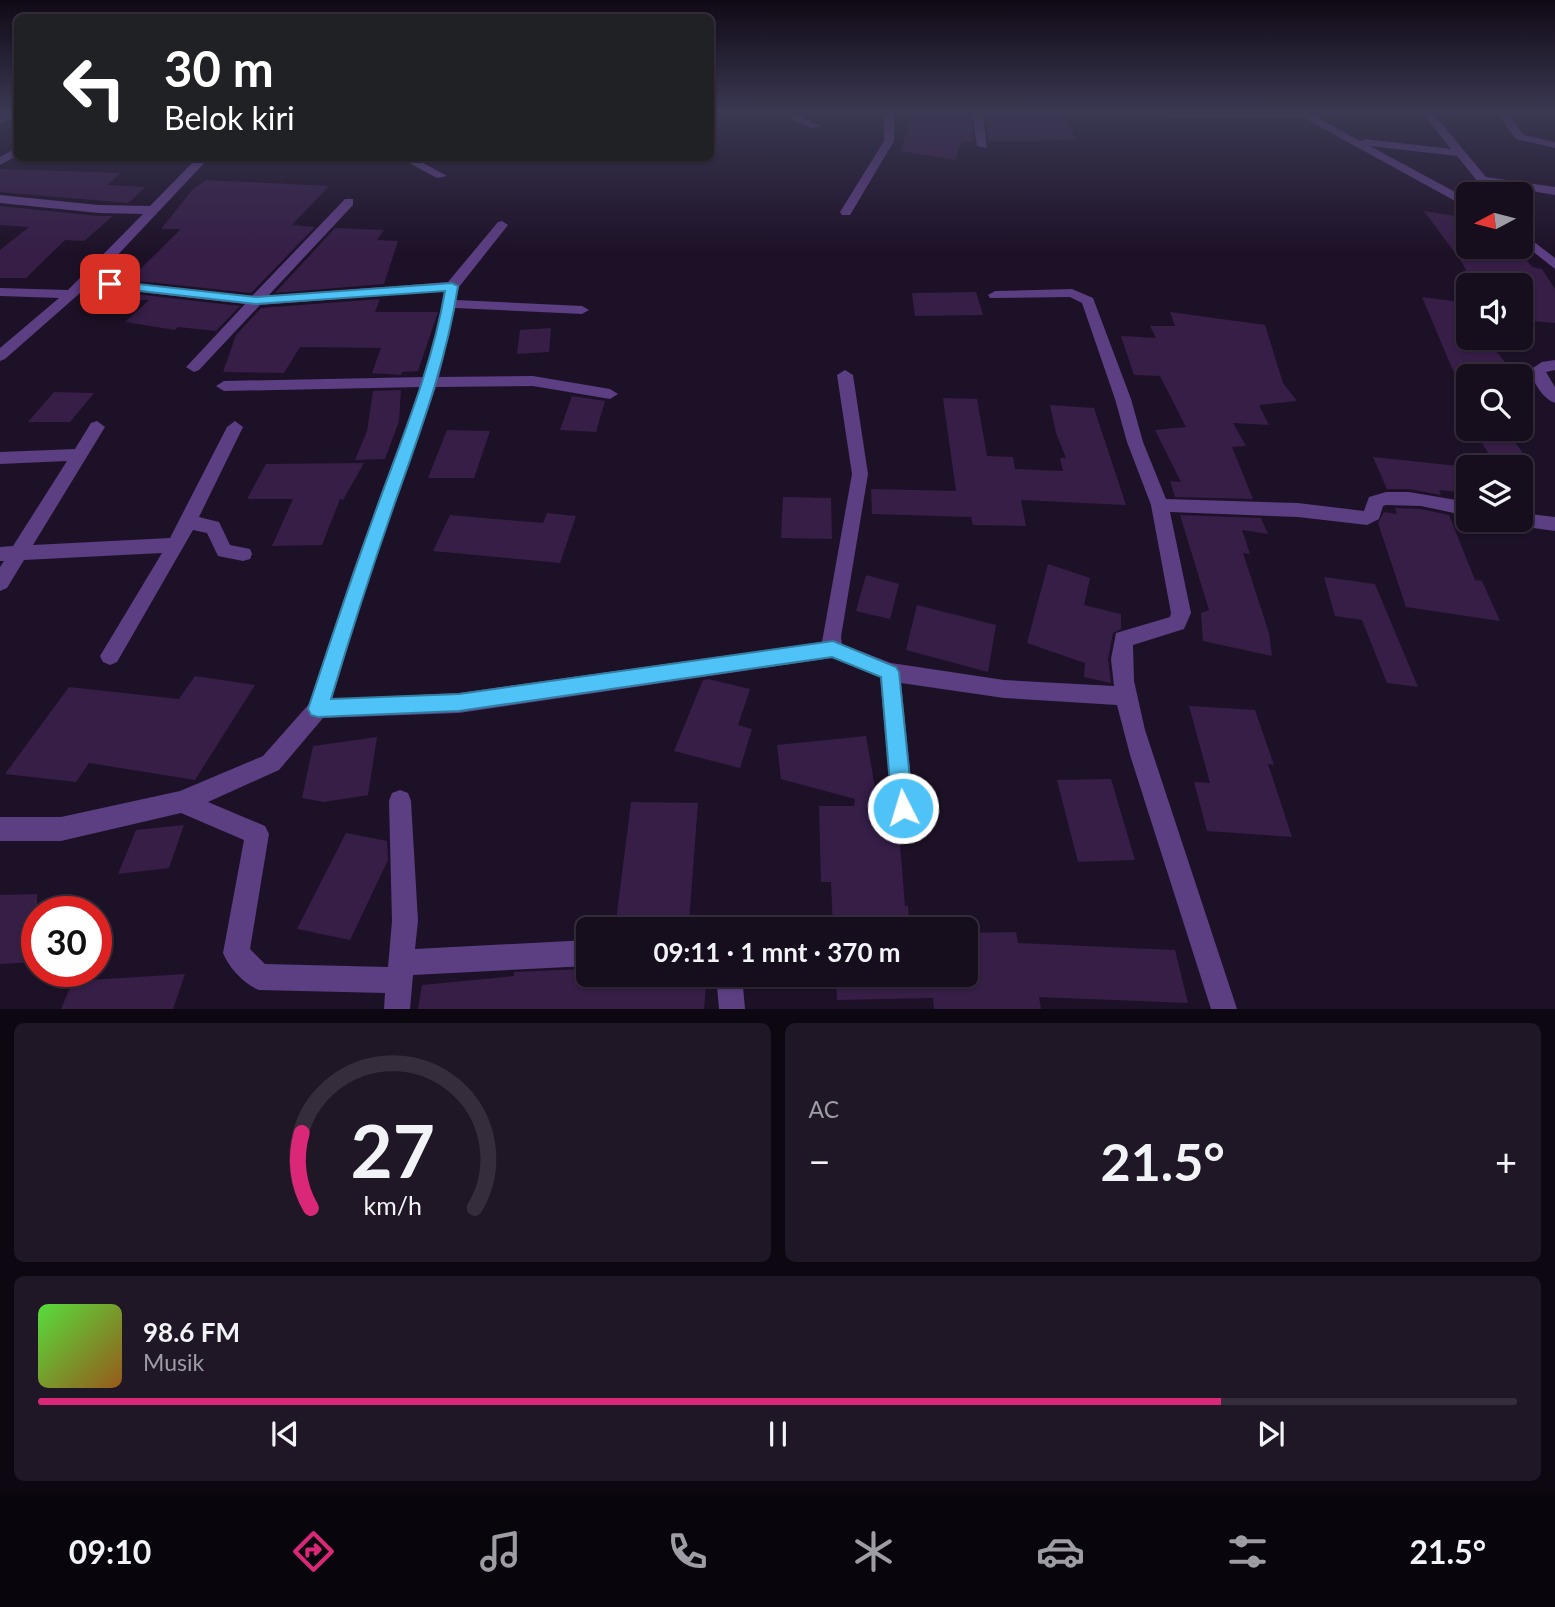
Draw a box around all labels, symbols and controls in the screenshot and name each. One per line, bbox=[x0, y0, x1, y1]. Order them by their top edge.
text: 30 m bbox=[164, 39, 274, 97]
icon: left bbox=[49, 42, 140, 133]
text: Belok kiri bbox=[164, 98, 295, 137]
north arrow bbox=[1456, 182, 1533, 259]
map controls bbox=[1456, 182, 1533, 532]
pin bbox=[80, 254, 140, 314]
icon: arrive bbox=[91, 265, 129, 303]
button: sound bbox=[1456, 273, 1533, 350]
button: search bbox=[1456, 364, 1533, 441]
button: layers bbox=[1456, 455, 1533, 532]
position arrow bbox=[866, 771, 940, 845]
speed limit sign: 30 bbox=[21, 896, 112, 987]
text: 09:11 · 1 mnt · 370 m bbox=[653, 936, 901, 968]
text: AC bbox=[809, 1095, 839, 1123]
text: 27 bbox=[350, 1107, 434, 1195]
text: 21.5° bbox=[1101, 1130, 1225, 1192]
text: − bbox=[809, 1138, 831, 1184]
text: + bbox=[1495, 1138, 1517, 1184]
text: km/h bbox=[363, 1190, 422, 1220]
text: 98.6 FM bbox=[143, 1316, 240, 1348]
text: Musik bbox=[143, 1348, 204, 1376]
icon: previous bbox=[266, 1415, 304, 1453]
icon: pause bbox=[759, 1415, 797, 1453]
icon: next bbox=[1252, 1415, 1290, 1453]
icon: directions bbox=[289, 1527, 338, 1576]
icon: music bbox=[476, 1527, 525, 1576]
icon: phone bbox=[663, 1527, 712, 1576]
icon: climate bbox=[849, 1527, 898, 1576]
icon: car bbox=[1036, 1527, 1085, 1576]
icon: filters bbox=[1223, 1527, 1272, 1576]
text: 09:10 bbox=[69, 1532, 151, 1571]
text: 21.5° bbox=[1409, 1532, 1486, 1571]

